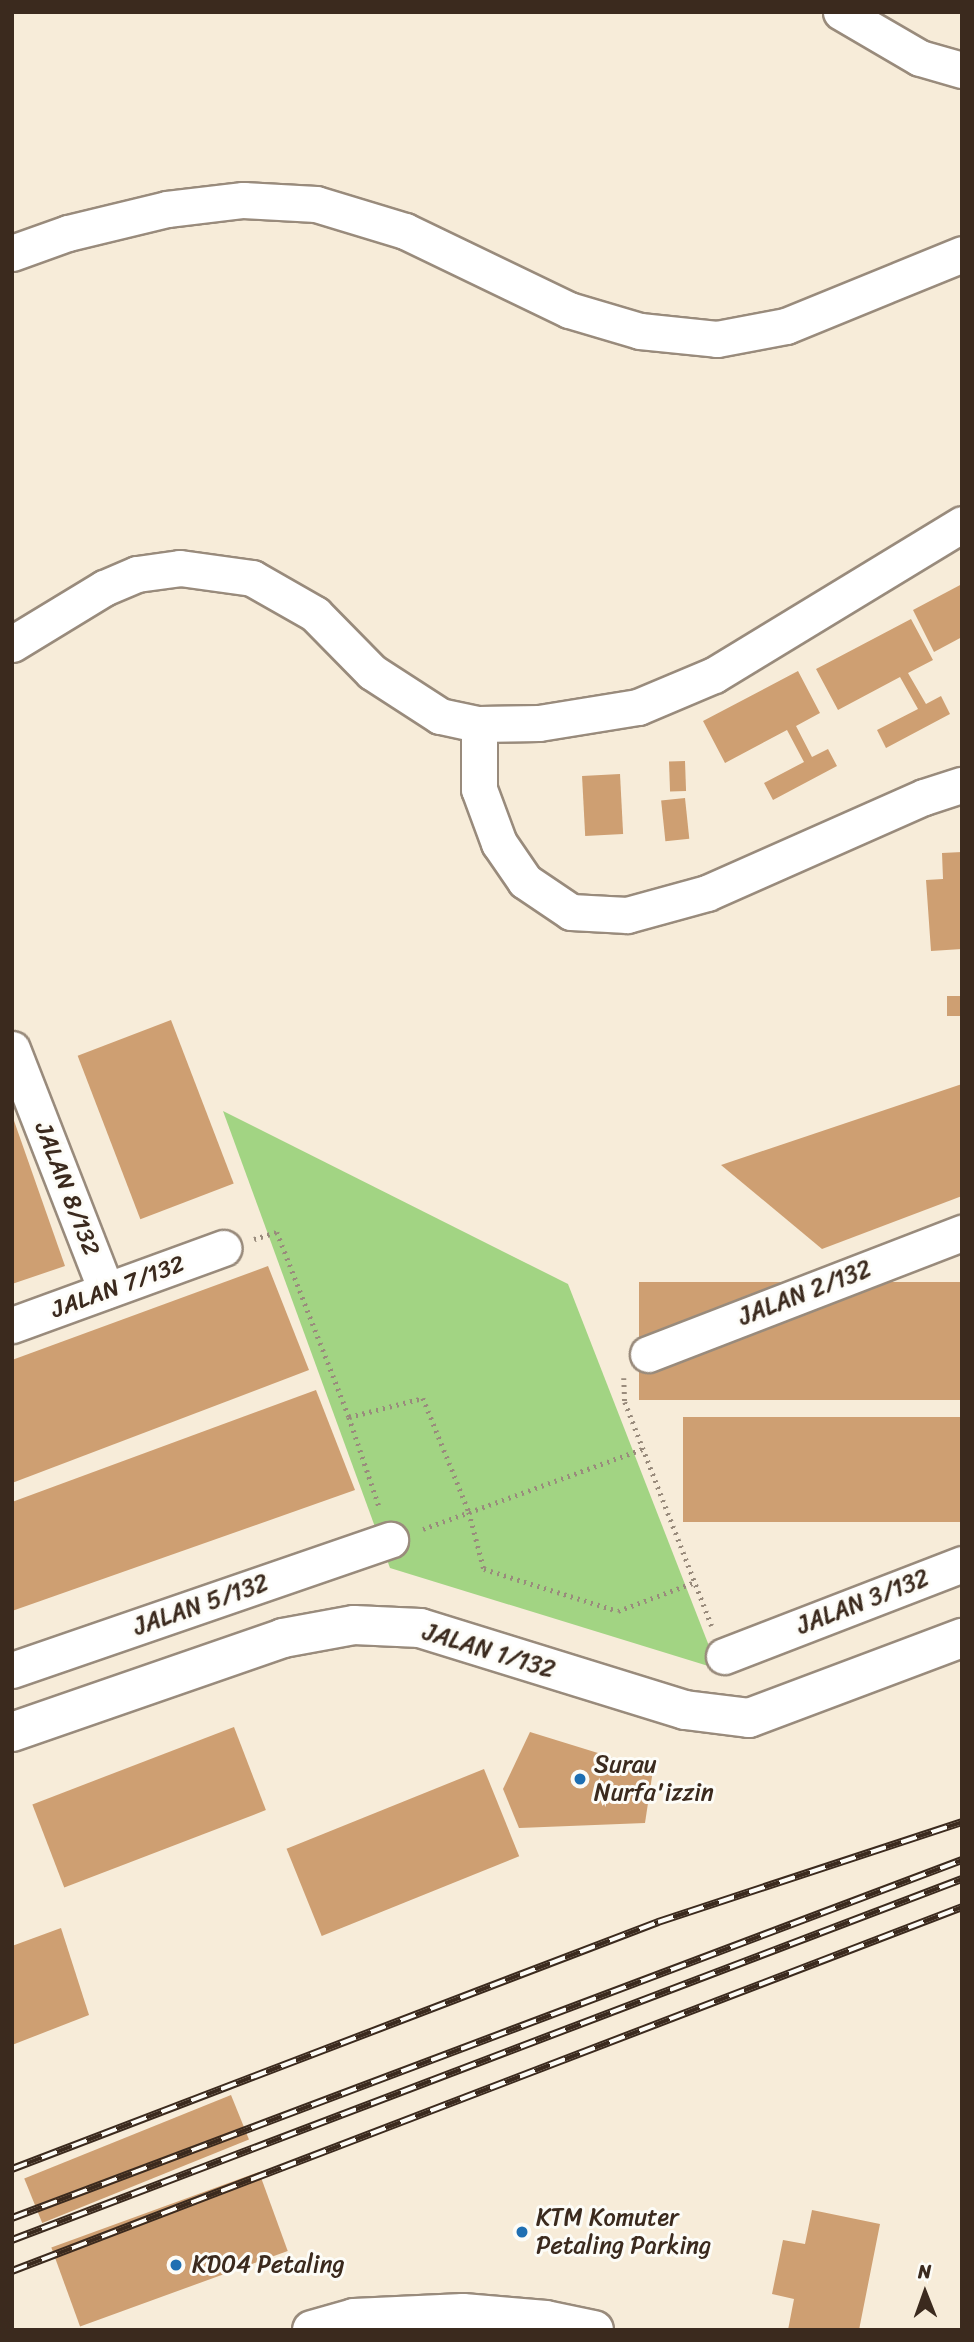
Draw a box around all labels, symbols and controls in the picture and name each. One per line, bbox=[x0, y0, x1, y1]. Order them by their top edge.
street label: JALAN 8/132 bbox=[28, 1118, 106, 1260]
street label: JALAN 7/132 bbox=[47, 1250, 189, 1324]
street label: JALAN 2/132 bbox=[735, 1254, 875, 1332]
street label: JALAN 3/132 bbox=[793, 1564, 933, 1640]
street label: JALAN 5/132 bbox=[130, 1568, 272, 1642]
street label: JALAN 1/132 bbox=[420, 1617, 558, 1685]
place label: Surau Nurfa'izzin bbox=[594, 1751, 714, 1807]
marker: Surau Nurfa'izzin bbox=[572, 1771, 588, 1787]
place label: KTM Komuter Petaling Parking bbox=[536, 2204, 711, 2260]
marker: KTM Komuter Petaling Parking bbox=[514, 2224, 530, 2240]
place label: KD04 Petaling bbox=[192, 2251, 345, 2279]
marker: KD04 Petaling bbox=[166, 2255, 186, 2275]
text: N bbox=[918, 2255, 931, 2288]
north arrow bbox=[890, 2258, 960, 2328]

